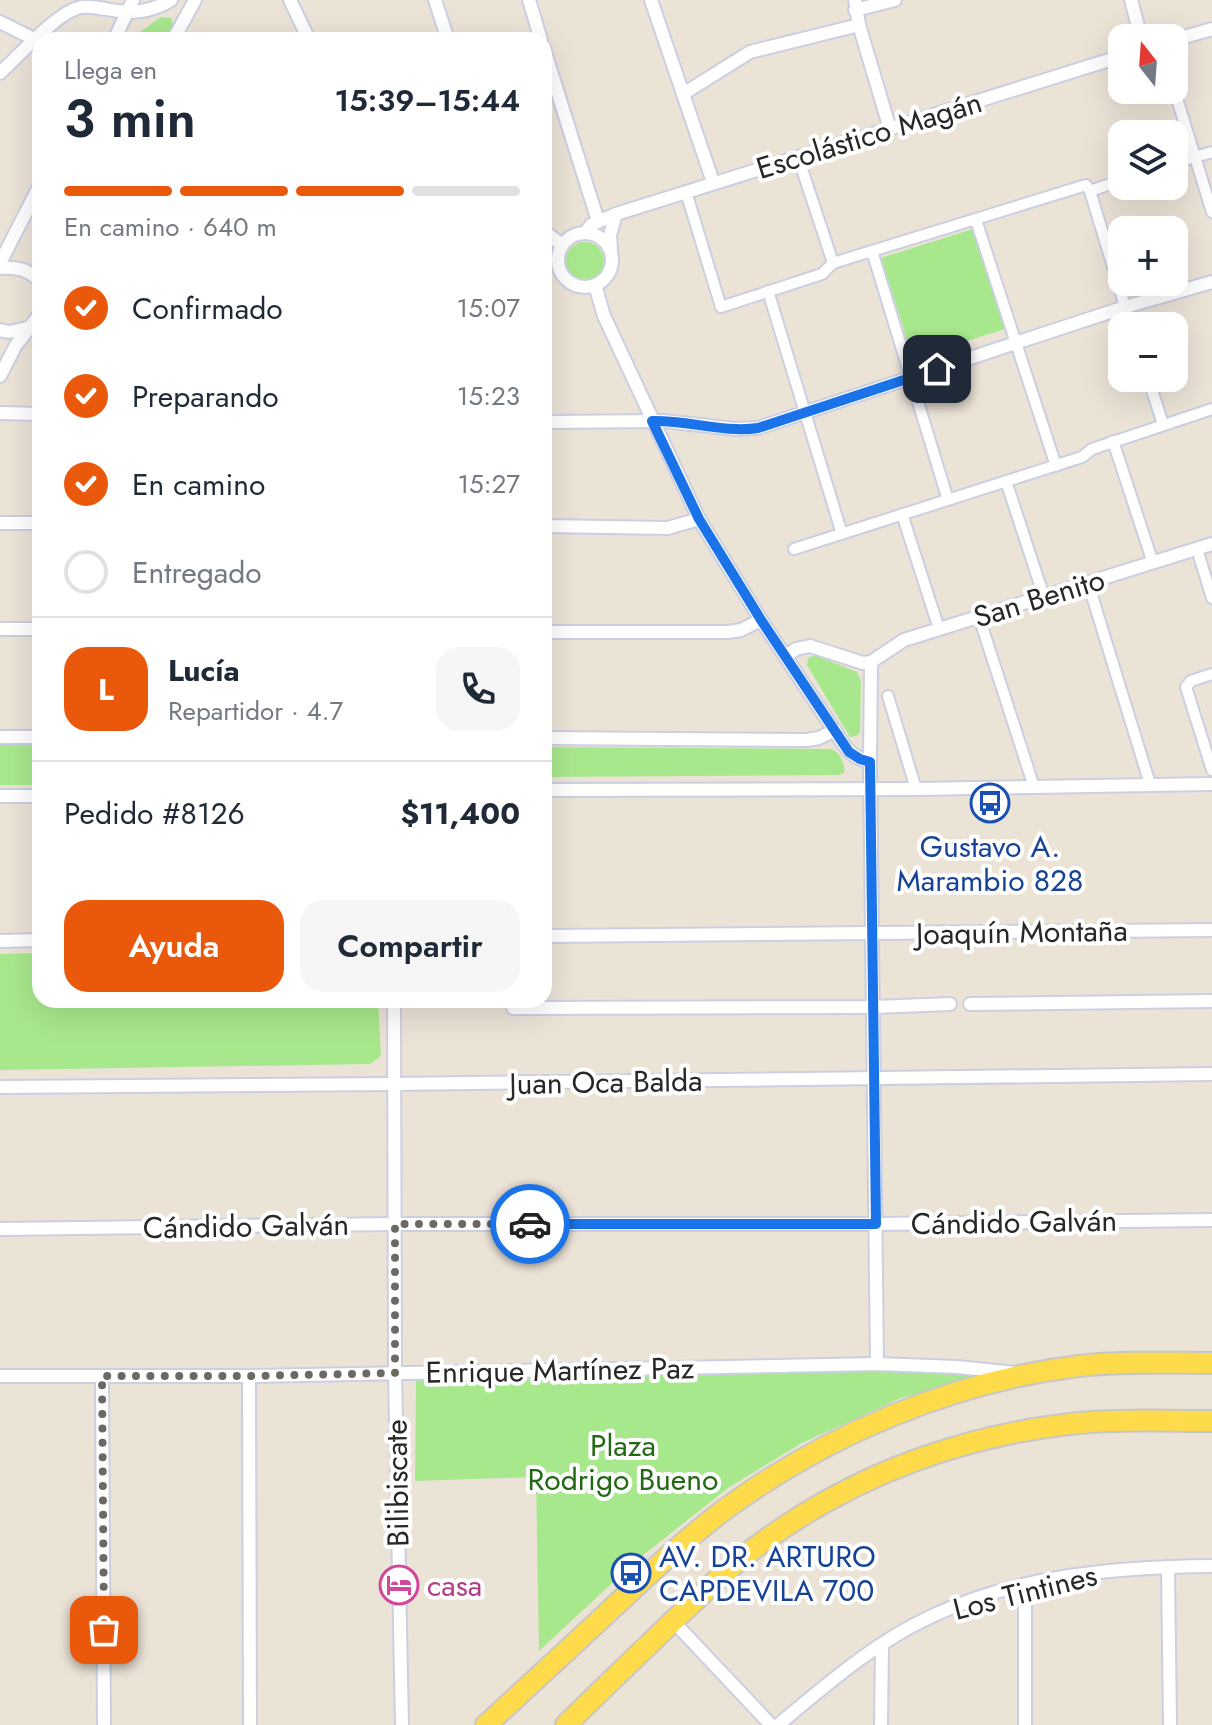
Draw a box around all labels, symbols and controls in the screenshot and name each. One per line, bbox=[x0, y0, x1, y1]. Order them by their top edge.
north arrow bbox=[1108, 24, 1188, 104]
map controls bbox=[1108, 24, 1188, 392]
text: Llega en bbox=[64, 51, 157, 89]
text: 15:39–15:44 bbox=[335, 79, 520, 122]
street label: Escolástico Magán bbox=[751, 80, 987, 190]
text: 3 min bbox=[64, 81, 196, 157]
button: layers bbox=[1108, 120, 1188, 200]
text: En camino · 640 m bbox=[64, 208, 277, 246]
button: + bbox=[1108, 216, 1188, 296]
icon: check bbox=[64, 286, 108, 330]
text: Confirmado bbox=[132, 287, 283, 330]
text: 15:07 bbox=[457, 289, 520, 327]
button: − bbox=[1108, 312, 1188, 392]
pin bbox=[903, 335, 971, 403]
icon: home bbox=[915, 347, 959, 391]
icon: check bbox=[64, 374, 108, 418]
text: Preparando bbox=[132, 375, 279, 418]
text: 15:23 bbox=[457, 377, 520, 415]
icon: check bbox=[64, 462, 108, 506]
text: En camino bbox=[132, 463, 265, 506]
text: 15:27 bbox=[457, 465, 520, 503]
text: Entregado bbox=[132, 551, 262, 594]
street label: San Benito bbox=[968, 558, 1110, 638]
button: phone bbox=[436, 647, 520, 731]
text: Lucía bbox=[168, 649, 240, 692]
text: L bbox=[98, 668, 114, 711]
text: Repartidor · 4.7 bbox=[168, 692, 343, 730]
bus stop icon: Gustavo A. Marambio 828 bbox=[969, 782, 1011, 824]
text: Pedido #8126 bbox=[64, 792, 245, 835]
text: $11,400 bbox=[400, 792, 520, 835]
place label: Gustavo A. Marambio 828 bbox=[897, 825, 1083, 902]
button: Ayuda bbox=[64, 900, 284, 992]
button: Compartir bbox=[300, 900, 520, 992]
street label: Joaquín Montaña bbox=[912, 909, 1128, 955]
street label: Juan Oca Balda bbox=[505, 1059, 703, 1105]
courier bbox=[490, 1184, 570, 1264]
street label: Cándido Galván bbox=[910, 1199, 1118, 1245]
icon: car bbox=[508, 1202, 552, 1246]
street label: Cándido Galván bbox=[142, 1203, 350, 1249]
street label: Enrique Martínez Paz bbox=[425, 1346, 695, 1394]
street label: Bilibiscate bbox=[374, 1419, 420, 1547]
park label: Plaza Rodrigo Bueno bbox=[528, 1424, 718, 1501]
place label: AV. DR. ARTURO CAPDEVILA 700 bbox=[659, 1535, 876, 1612]
bus stop icon: AV. DR. ARTURO CAPDEVILA 700 bbox=[610, 1552, 652, 1594]
street label: Los Tintines bbox=[949, 1553, 1101, 1631]
hotel icon: casa bbox=[378, 1564, 420, 1606]
place label: casa bbox=[427, 1564, 482, 1607]
pin bbox=[70, 1596, 138, 1664]
icon: bag bbox=[82, 1608, 126, 1652]

